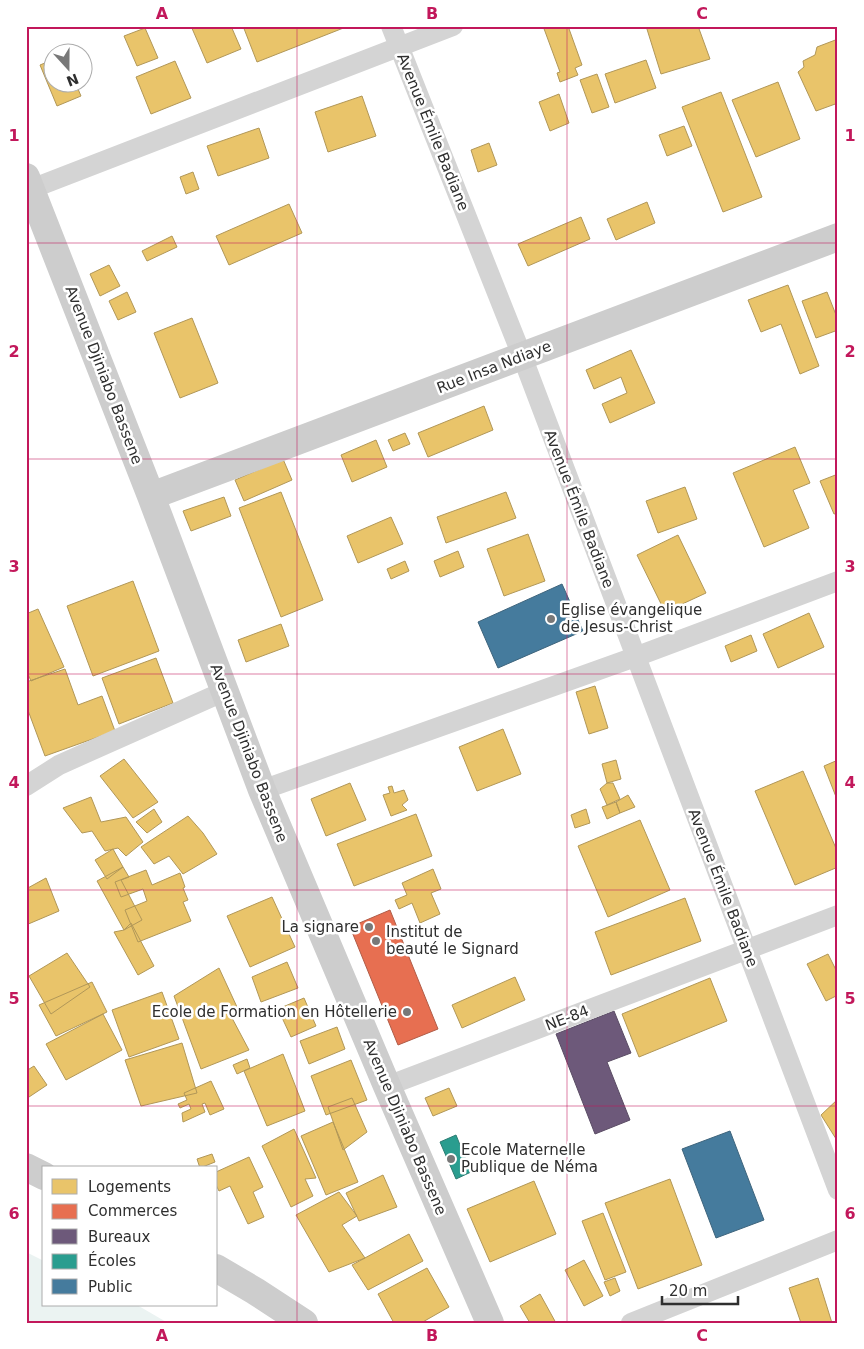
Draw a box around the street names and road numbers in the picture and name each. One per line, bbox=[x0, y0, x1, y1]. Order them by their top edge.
street label: Avenue Émile Badiane bbox=[393, 50, 474, 213]
street label: Avenue Djiniabo Bassene bbox=[62, 283, 146, 467]
street label: Rue Insa Ndiaye bbox=[434, 337, 554, 397]
street label: Avenue Émile Badiane bbox=[540, 427, 618, 591]
street label: Avenue Djiniabo Bassene bbox=[207, 661, 291, 845]
street label: Avenue Émile Badiane bbox=[684, 806, 762, 970]
street label: NE-84 bbox=[543, 1001, 591, 1035]
street label: Avenue Djiniabo Bassene bbox=[360, 1036, 450, 1218]

